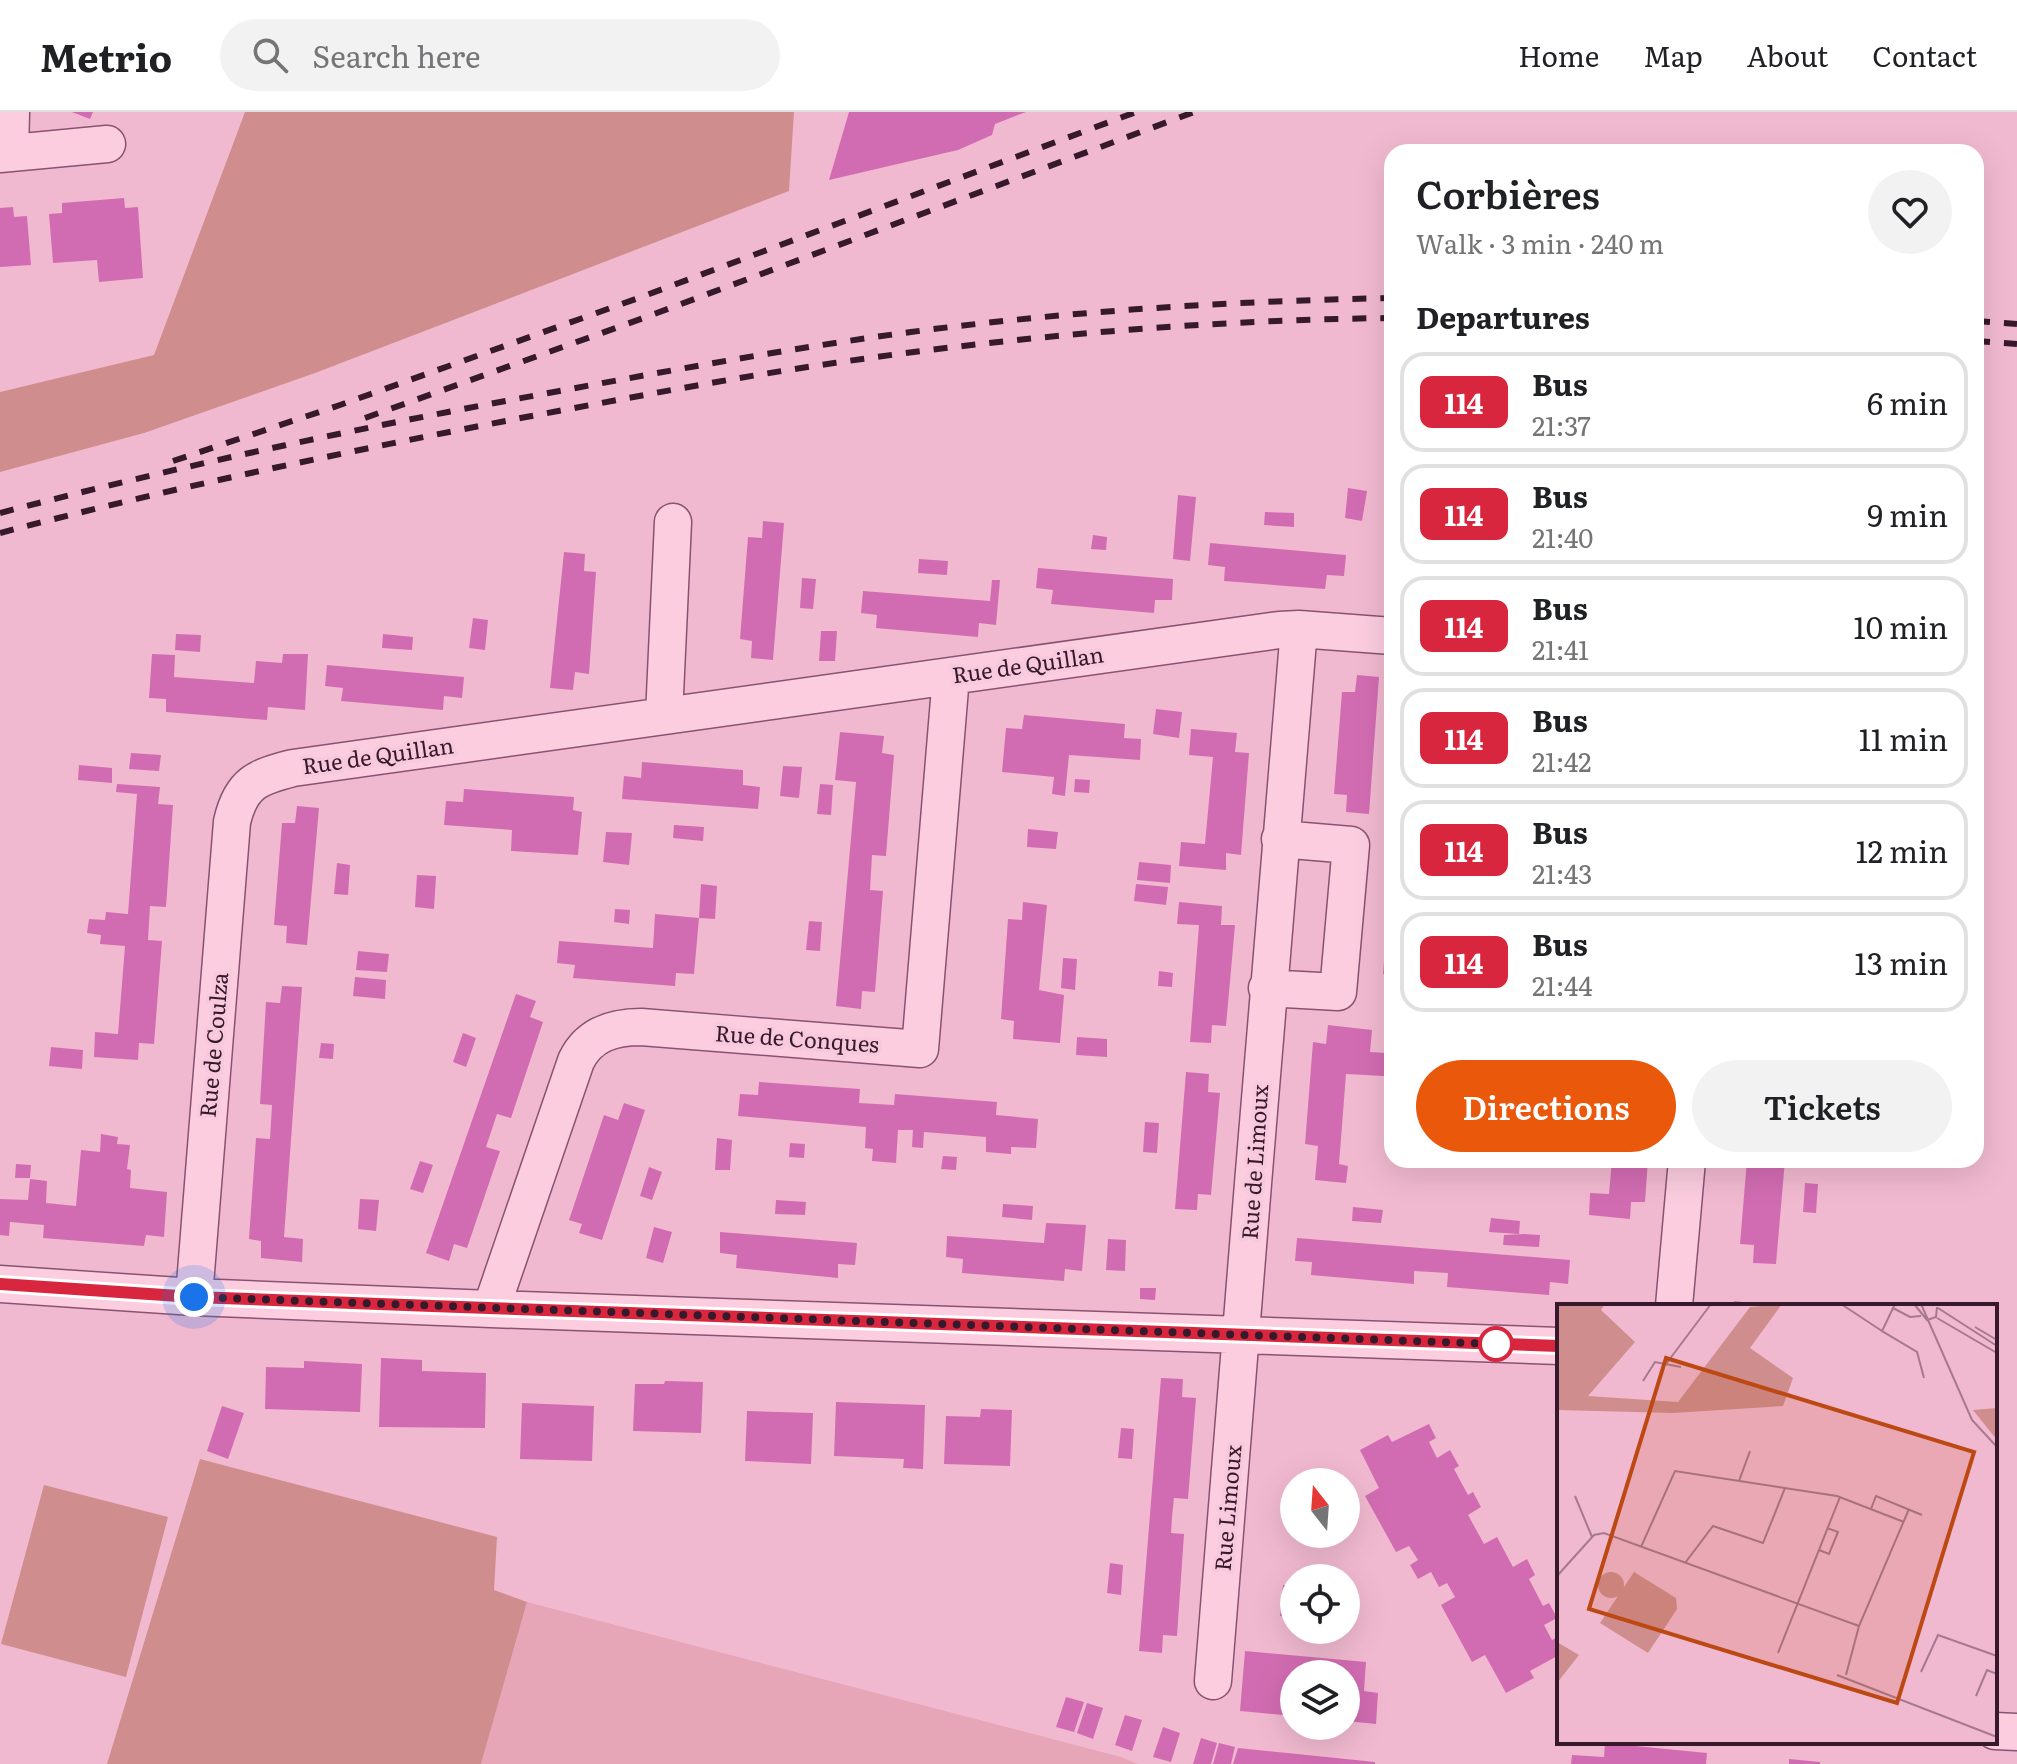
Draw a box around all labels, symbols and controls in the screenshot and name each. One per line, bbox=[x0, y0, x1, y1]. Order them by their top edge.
search box bbox=[220, 19, 780, 91]
text: Metrio bbox=[40, 27, 172, 84]
icon: search bbox=[248, 33, 292, 77]
text: Search here bbox=[312, 33, 481, 77]
text: Home bbox=[1518, 34, 1599, 76]
text: Map bbox=[1643, 34, 1703, 76]
text: About bbox=[1747, 34, 1828, 76]
text: Contact bbox=[1872, 34, 1977, 76]
text: Corbières bbox=[1416, 164, 1600, 221]
button: heart bbox=[1868, 170, 1952, 254]
text: Walk · 3 min · 240 m bbox=[1416, 223, 1664, 262]
text: Departures bbox=[1416, 294, 1590, 338]
text: Bus bbox=[1532, 361, 1588, 405]
text: 6 min bbox=[1867, 380, 1948, 424]
text: 114 bbox=[1444, 381, 1484, 423]
text: 21:37 bbox=[1532, 405, 1591, 444]
text: Bus bbox=[1532, 473, 1588, 517]
text: 9 min bbox=[1867, 492, 1948, 536]
text: 114 bbox=[1444, 493, 1484, 535]
text: 21:40 bbox=[1532, 517, 1593, 556]
text: Bus bbox=[1532, 585, 1588, 629]
text: 10 min bbox=[1854, 604, 1948, 648]
text: 114 bbox=[1444, 605, 1484, 647]
text: 21:41 bbox=[1532, 629, 1589, 668]
street label: Rue de Quillan bbox=[950, 637, 1106, 690]
text: Bus bbox=[1532, 697, 1588, 741]
text: 11 min bbox=[1859, 716, 1948, 760]
text: 114 bbox=[1444, 717, 1484, 759]
street label: Rue de Quillan bbox=[300, 728, 456, 781]
text: 21:42 bbox=[1532, 741, 1591, 780]
text: Bus bbox=[1532, 809, 1588, 853]
text: 12 min bbox=[1856, 828, 1948, 872]
text: 114 bbox=[1444, 829, 1484, 871]
text: 21:43 bbox=[1532, 853, 1592, 892]
text: Bus bbox=[1532, 921, 1588, 965]
text: 13 min bbox=[1855, 940, 1948, 984]
text: 114 bbox=[1444, 941, 1484, 983]
text: 21:44 bbox=[1532, 965, 1593, 1004]
street label: Rue de Coulza bbox=[190, 971, 235, 1119]
street label: Rue de Conques bbox=[714, 1015, 880, 1060]
button: Directions bbox=[1416, 1060, 1676, 1152]
button: Tickets bbox=[1692, 1060, 1952, 1152]
street label: Rue de Limoux bbox=[1232, 1083, 1275, 1241]
your location bbox=[174, 1277, 214, 1317]
inset map bbox=[1557, 1304, 1997, 1744]
unlabelled marker bbox=[1479, 1327, 1513, 1361]
street label: Rue Limoux bbox=[1205, 1443, 1249, 1572]
north arrow bbox=[1280, 1468, 1360, 1548]
map controls bbox=[1280, 1468, 1360, 1740]
button: locate bbox=[1280, 1564, 1360, 1644]
button: layers bbox=[1280, 1660, 1360, 1740]

